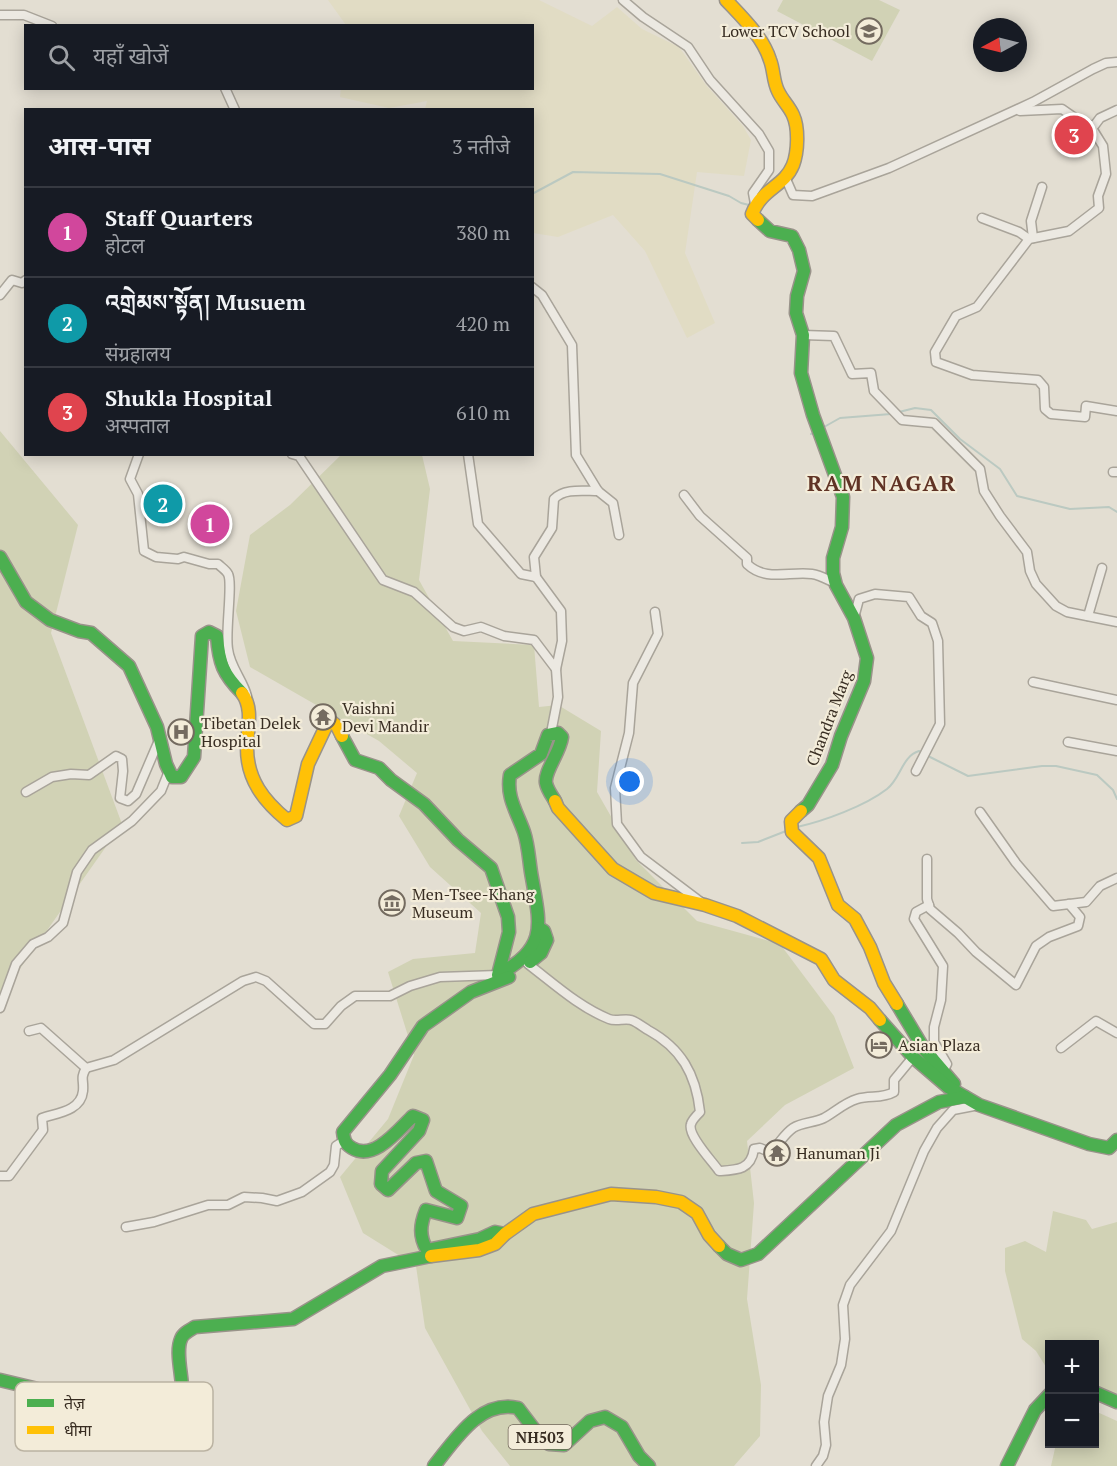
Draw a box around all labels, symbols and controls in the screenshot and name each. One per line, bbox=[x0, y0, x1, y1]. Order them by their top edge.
school or university icon: Lower TCV School bbox=[854, 16, 884, 46]
north arrow bbox=[973, 18, 1027, 72]
place label: Lower TCV School bbox=[721, 20, 850, 42]
search box bbox=[24, 24, 534, 90]
icon: search bbox=[45, 41, 78, 74]
text: यहाँ खोजें bbox=[93, 41, 169, 70]
pin: 3 bbox=[1054, 112, 1094, 158]
text: आस-पास bbox=[48, 128, 151, 162]
text: 3 नतीजे bbox=[452, 133, 510, 160]
text: Staff Quarters bbox=[105, 203, 253, 232]
text: 1 bbox=[62, 219, 73, 246]
text: 380 m bbox=[456, 219, 510, 246]
text: होटल bbox=[105, 232, 144, 259]
text: འགྲེམས་སྟོན། Musuem bbox=[105, 287, 306, 316]
text: 2 bbox=[62, 310, 73, 337]
text: 420 m bbox=[456, 310, 510, 337]
text: संग्रहालय bbox=[105, 340, 171, 367]
text: Shukla Hospital bbox=[105, 383, 272, 412]
text: 3 bbox=[62, 399, 73, 426]
text: 610 m bbox=[456, 399, 510, 426]
text: अस्पताल bbox=[105, 412, 170, 439]
district label: RAM NAGAR bbox=[807, 468, 957, 497]
pin: 2 bbox=[144, 482, 182, 526]
pin: 1 bbox=[190, 502, 230, 546]
street label: Chandra Marg bbox=[801, 666, 858, 769]
place label: Vaishni Devi Mandir bbox=[342, 697, 430, 737]
temple icon: Vaishni Devi Mandir bbox=[308, 702, 338, 732]
place label: Tibetan Delek Hospital bbox=[201, 712, 301, 752]
hospital icon: Tibetan Delek Hospital bbox=[166, 717, 196, 747]
your location bbox=[615, 767, 644, 796]
place label: Men-Tsee-Khang Museum bbox=[412, 883, 535, 923]
museum icon: Men-Tsee-Khang Museum bbox=[377, 888, 407, 918]
hotel icon: Asian Plaza bbox=[864, 1030, 894, 1060]
place label: Asian Plaza bbox=[898, 1034, 980, 1056]
temple icon: Hanuman Ji bbox=[762, 1138, 792, 1168]
place label: Hanuman Ji bbox=[796, 1142, 880, 1164]
map controls bbox=[1045, 1340, 1099, 1448]
button: + bbox=[1045, 1340, 1099, 1394]
legend bbox=[15, 1382, 213, 1451]
text: तेज़ bbox=[64, 1392, 86, 1414]
button: − bbox=[1045, 1394, 1099, 1448]
text: धीमा bbox=[64, 1419, 93, 1441]
road number: NH503 bbox=[508, 1425, 572, 1449]

